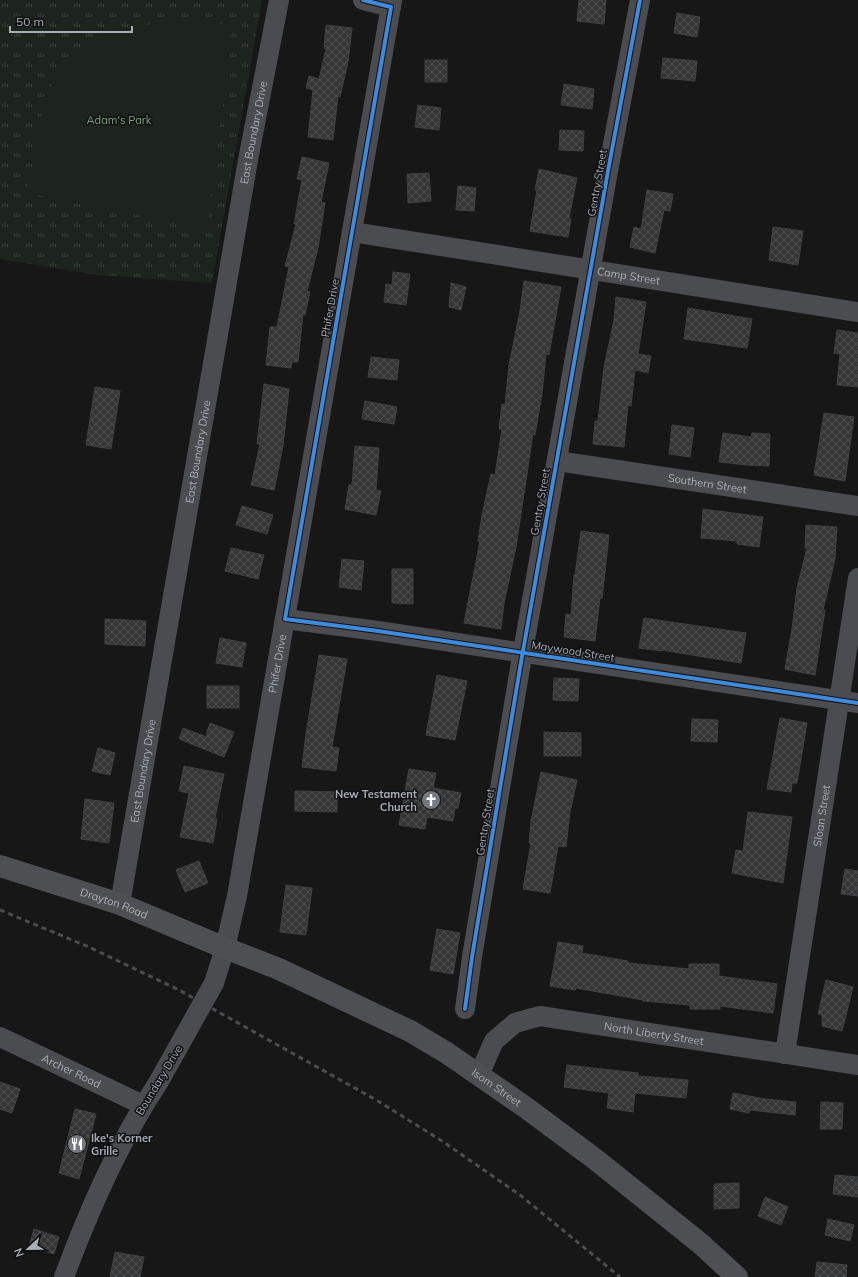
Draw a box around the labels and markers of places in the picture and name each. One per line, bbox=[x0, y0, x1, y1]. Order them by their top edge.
place label: New Testament Church bbox=[335, 787, 417, 814]
church icon: New Testament Church bbox=[420, 789, 442, 811]
place label: Ike's Korner Grille bbox=[91, 1131, 153, 1158]
restaurant icon: Ike's Korner Grille bbox=[66, 1133, 88, 1155]

